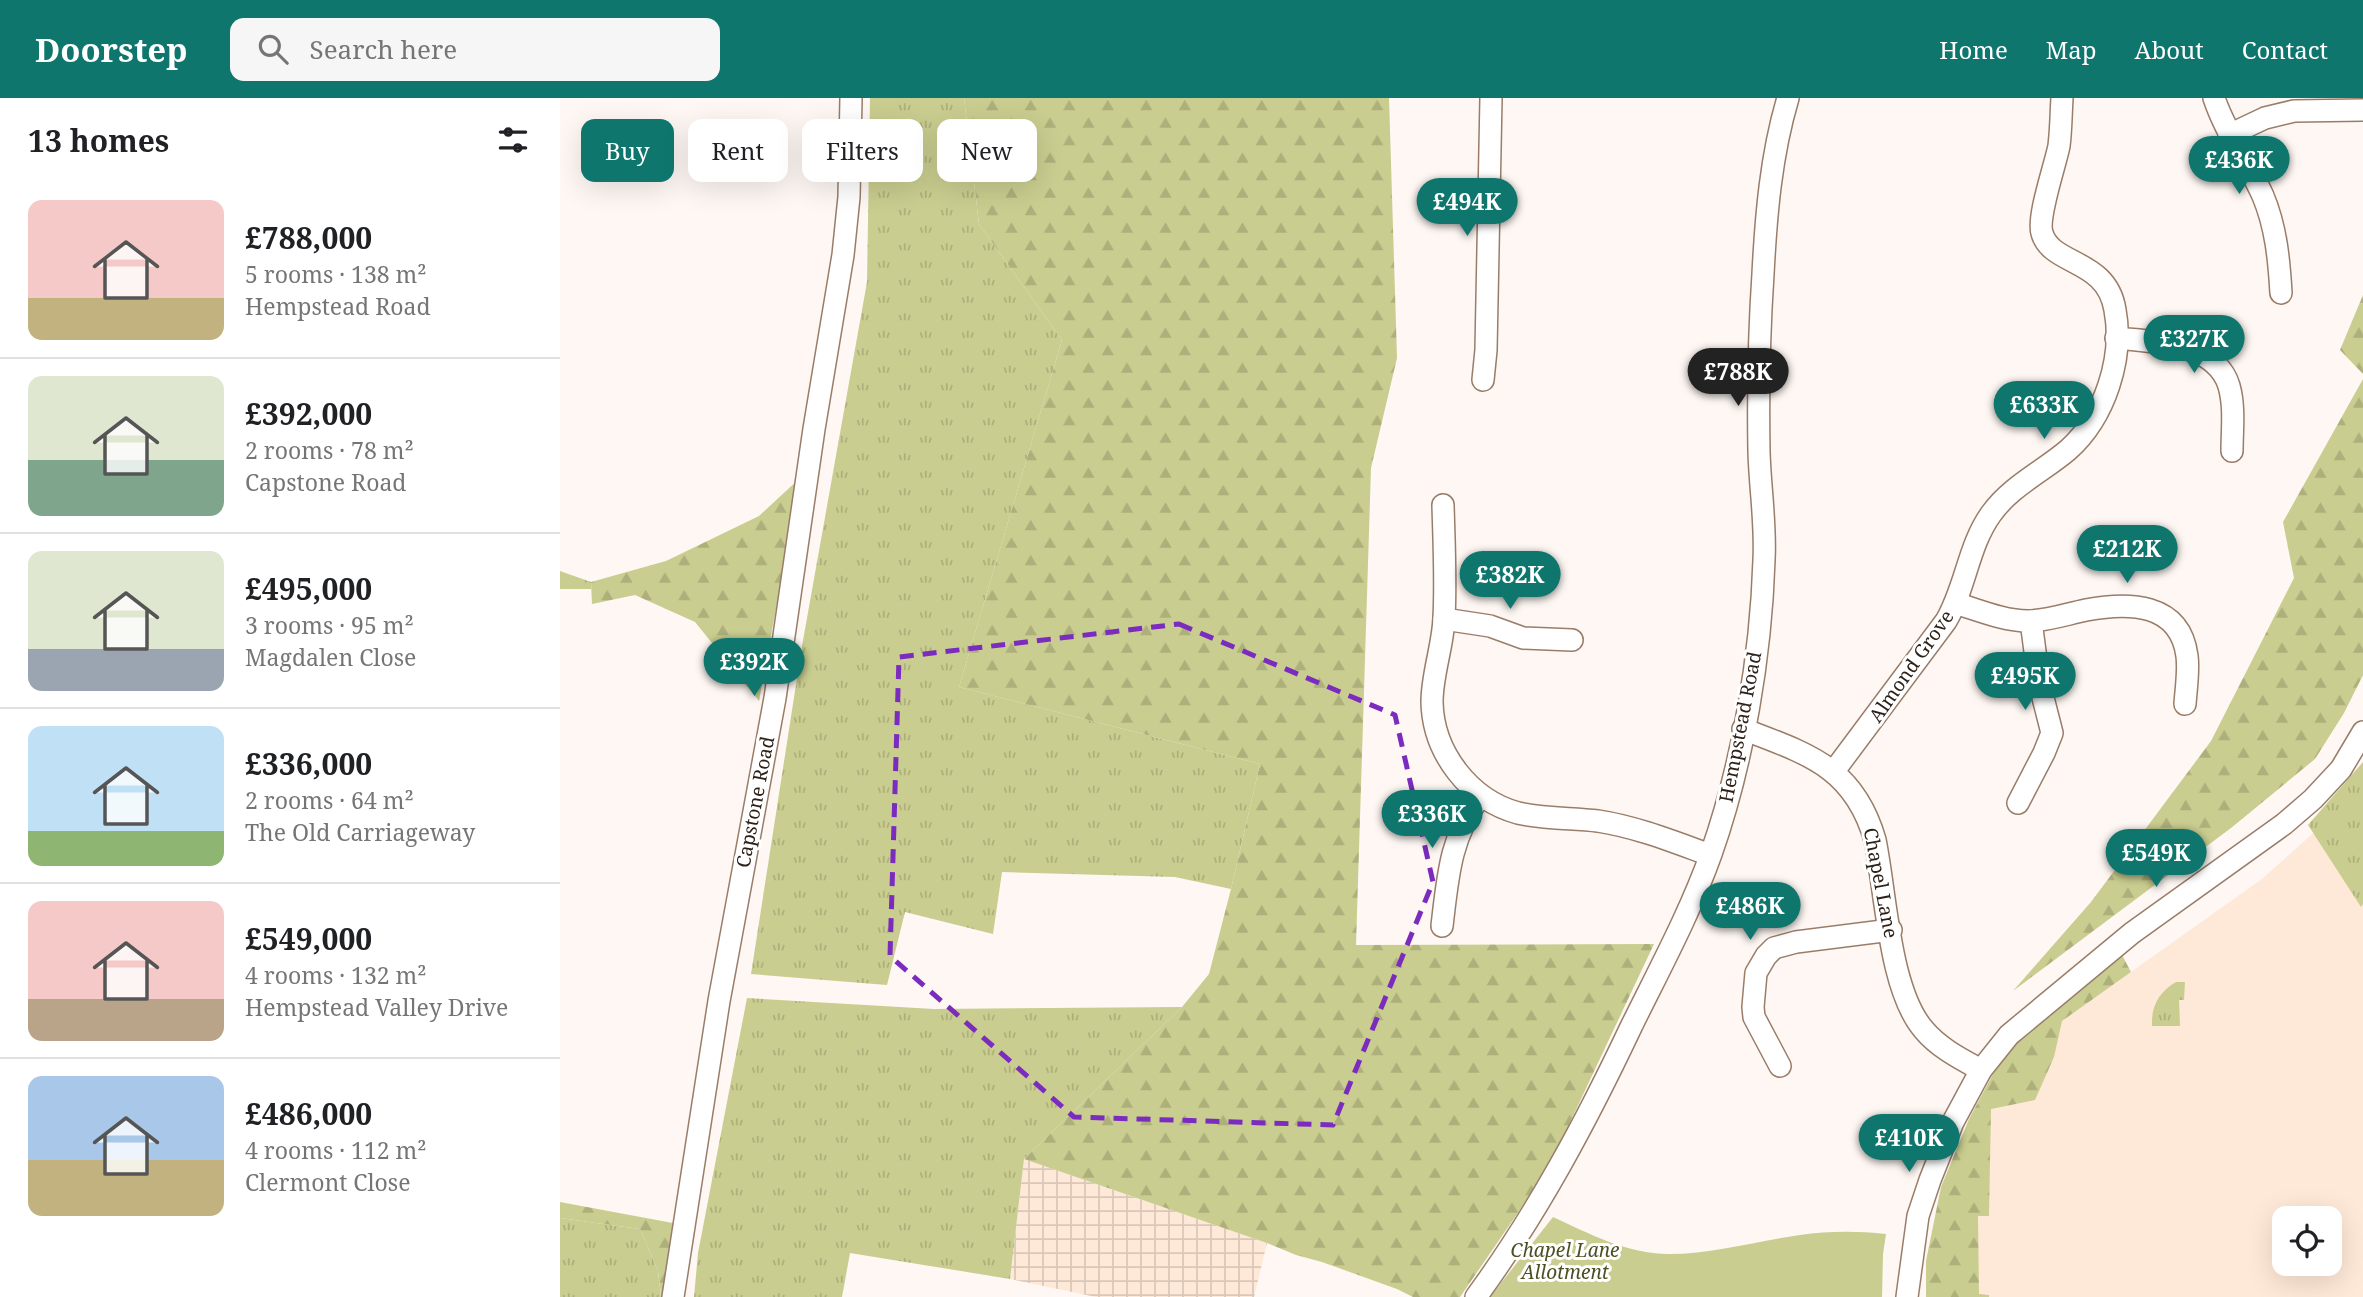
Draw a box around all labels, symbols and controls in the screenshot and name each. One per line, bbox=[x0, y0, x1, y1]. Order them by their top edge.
search box bbox=[230, 18, 720, 81]
text: Doorstep bbox=[35, 27, 188, 72]
icon: search bbox=[254, 30, 292, 68]
text: Search here bbox=[310, 31, 457, 67]
text: Home bbox=[1939, 33, 2008, 66]
text: Map bbox=[2046, 33, 2097, 66]
text: About bbox=[2135, 33, 2204, 66]
text: Contact bbox=[2242, 33, 2328, 66]
chip: Buy bbox=[581, 119, 674, 182]
chip: Rent bbox=[688, 119, 788, 182]
chip: Filters bbox=[802, 119, 923, 182]
chip: New bbox=[937, 119, 1037, 182]
text: 13 homes bbox=[28, 120, 169, 161]
icon: filters bbox=[494, 121, 532, 159]
pin: £436K bbox=[2190, 136, 2288, 196]
text: £436K bbox=[2205, 143, 2273, 175]
pin: £494K bbox=[1418, 178, 1516, 238]
text: £494K bbox=[1433, 185, 1501, 217]
text: £788,000 bbox=[245, 217, 372, 258]
icon: home bbox=[84, 228, 168, 312]
text: 5 rooms · 138 m² bbox=[245, 258, 427, 290]
text: Hempstead Road bbox=[245, 290, 431, 322]
pin: £327K bbox=[2145, 316, 2243, 375]
text: £327K bbox=[2160, 322, 2228, 354]
pin: £788K bbox=[1689, 348, 1787, 408]
text: £788K bbox=[1704, 355, 1772, 387]
pin: £633K bbox=[1995, 382, 2093, 441]
text: £633K bbox=[2010, 388, 2078, 420]
text: £392,000 bbox=[245, 393, 372, 434]
icon: home bbox=[84, 404, 168, 488]
text: 2 rooms · 78 m² bbox=[245, 434, 414, 466]
text: Capstone Road bbox=[245, 466, 406, 498]
pin: £212K bbox=[2078, 526, 2176, 585]
text: £212K bbox=[2093, 532, 2161, 564]
pin: £382K bbox=[1461, 552, 1559, 611]
text: £382K bbox=[1476, 558, 1544, 590]
text: £495,000 bbox=[245, 568, 372, 609]
icon: home bbox=[84, 579, 168, 663]
street label: Almond Grove bbox=[1863, 605, 1959, 727]
text: 3 rooms · 95 m² bbox=[245, 609, 414, 641]
pin: £392K bbox=[705, 638, 803, 698]
text: Magdalen Close bbox=[245, 641, 416, 673]
text: £392K bbox=[720, 645, 788, 677]
street label: Hempstead Road bbox=[1713, 649, 1767, 805]
pin: £495K bbox=[1976, 652, 2074, 712]
text: £495K bbox=[1991, 659, 2059, 691]
street label: Capstone Road bbox=[730, 734, 781, 870]
text: £336,000 bbox=[245, 743, 372, 784]
icon: home bbox=[84, 754, 168, 838]
text: 2 rooms · 64 m² bbox=[245, 784, 414, 816]
pin: £336K bbox=[1383, 790, 1481, 850]
text: £336K bbox=[1398, 797, 1466, 829]
text: The Old Carriageway bbox=[245, 816, 475, 848]
street label: Chapel Lane bbox=[1858, 826, 1904, 940]
pin: £549K bbox=[2107, 830, 2205, 889]
text: £549K bbox=[2122, 836, 2190, 868]
pin: £486K bbox=[1701, 882, 1799, 942]
text: £486K bbox=[1716, 889, 1784, 921]
text: £549,000 bbox=[245, 918, 372, 959]
icon: home bbox=[84, 929, 168, 1013]
text: 4 rooms · 132 m² bbox=[245, 959, 427, 991]
text: Hempstead Valley Drive bbox=[245, 991, 508, 1023]
text: £486,000 bbox=[245, 1093, 372, 1134]
icon: home bbox=[84, 1104, 168, 1188]
pin: £410K bbox=[1860, 1114, 1958, 1174]
text: £410K bbox=[1875, 1121, 1943, 1153]
text: 4 rooms · 112 m² bbox=[245, 1134, 427, 1166]
text: Clermont Close bbox=[245, 1166, 411, 1198]
map controls bbox=[2272, 1206, 2342, 1276]
button: locate bbox=[2272, 1206, 2342, 1276]
park label: Chapel Lane Allotment bbox=[1511, 1237, 1619, 1285]

